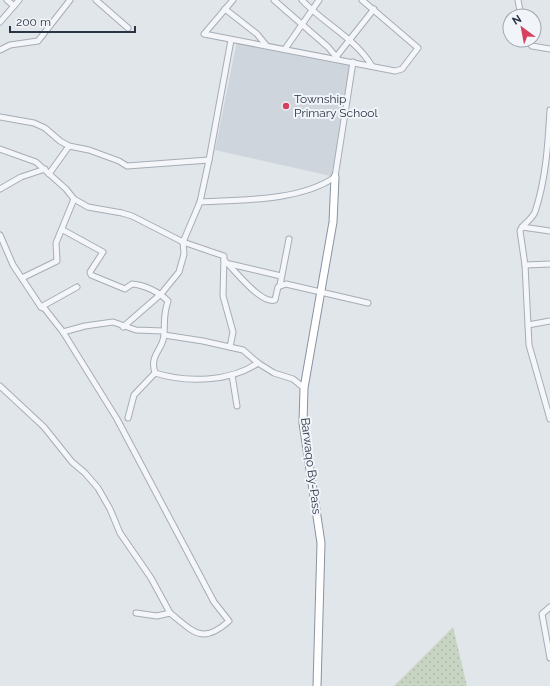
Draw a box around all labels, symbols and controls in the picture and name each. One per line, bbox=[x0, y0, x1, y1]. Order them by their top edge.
scale bar bbox=[10, 8, 135, 34]
north arrow bbox=[502, 8, 542, 48]
text: N bbox=[510, 12, 524, 28]
text: 200 m bbox=[16, 15, 51, 29]
place label: Township Primary School bbox=[294, 92, 378, 120]
marker: Township Primary School bbox=[281, 101, 291, 111]
street label: Barwaqo By-Pass bbox=[298, 417, 324, 515]

